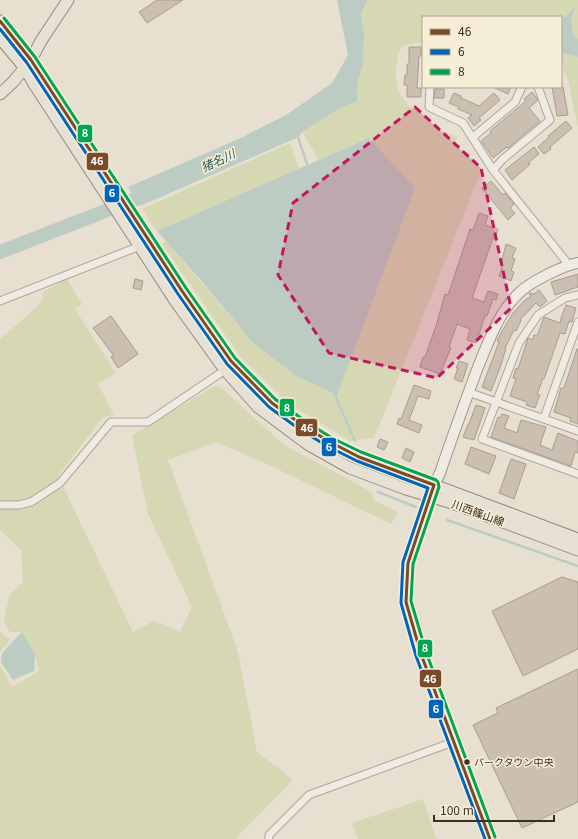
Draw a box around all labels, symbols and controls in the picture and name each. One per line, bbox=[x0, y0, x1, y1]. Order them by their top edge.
legend bbox=[422, 16, 562, 88]
text: 46 bbox=[458, 22, 472, 39]
text: 6 bbox=[458, 42, 465, 59]
text: 8 bbox=[458, 62, 465, 79]
line badge: 8 bbox=[77, 124, 93, 143]
text: 8 bbox=[82, 124, 88, 140]
water label: 猪名川 bbox=[197, 143, 239, 175]
line badge: 46 bbox=[86, 152, 109, 171]
text: 46 bbox=[91, 152, 104, 168]
line badge: 6 bbox=[104, 184, 120, 203]
text: 6 bbox=[109, 184, 116, 200]
line badge: 8 bbox=[279, 398, 295, 417]
text: 8 bbox=[284, 399, 290, 415]
line badge: 46 bbox=[295, 418, 318, 437]
text: 46 bbox=[301, 419, 314, 435]
line badge: 6 bbox=[321, 437, 337, 457]
text: 6 bbox=[326, 438, 333, 454]
street label: 川西篠山線 bbox=[450, 495, 507, 529]
line badge: 8 bbox=[417, 639, 433, 658]
text: 8 bbox=[422, 639, 428, 655]
line badge: 46 bbox=[419, 669, 442, 688]
text: 46 bbox=[424, 670, 437, 686]
line badge: 6 bbox=[428, 699, 444, 719]
text: 6 bbox=[433, 700, 440, 716]
place label: パークタウン中央 bbox=[474, 754, 555, 769]
marker: パークタウン中央 bbox=[462, 757, 472, 767]
scale bar bbox=[434, 797, 554, 823]
text: 100 m bbox=[440, 801, 474, 818]

